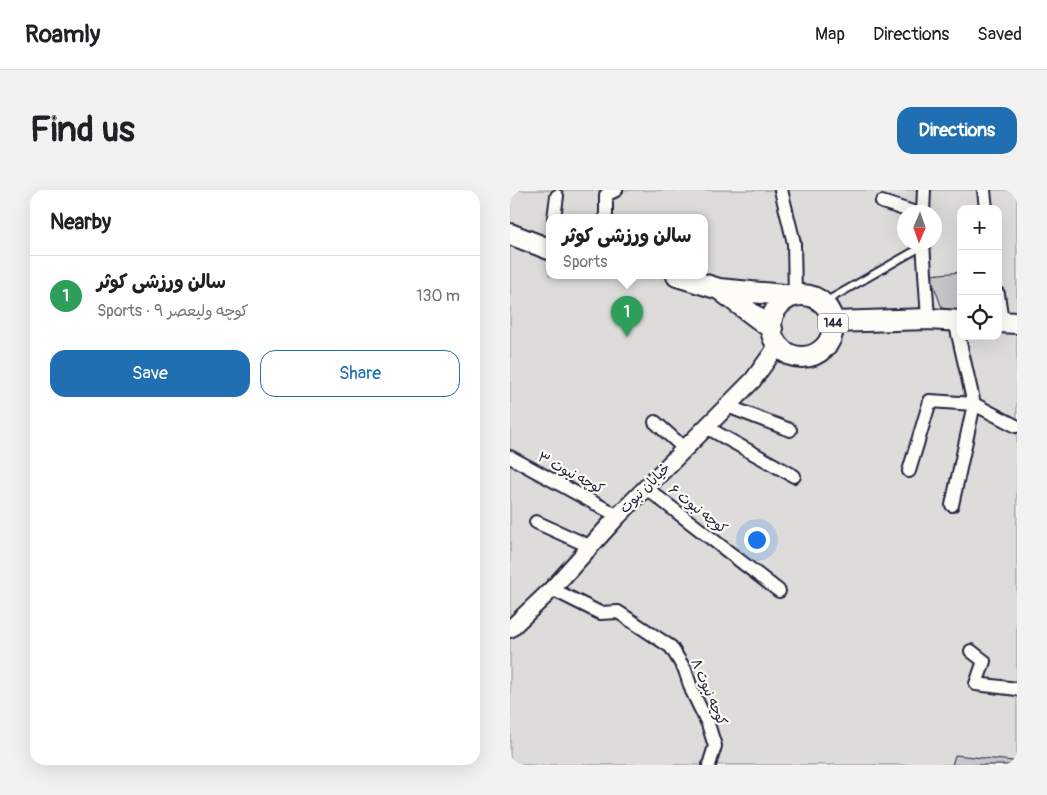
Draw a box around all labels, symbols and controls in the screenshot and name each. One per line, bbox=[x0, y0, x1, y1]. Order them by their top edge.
text: Roamly bbox=[25, 20, 100, 49]
text: Map bbox=[815, 23, 845, 46]
text: Directions bbox=[873, 23, 949, 46]
text: Saved bbox=[977, 23, 1022, 46]
button: Directions bbox=[897, 107, 1017, 154]
text: Find us bbox=[30, 108, 135, 152]
north arrow bbox=[897, 205, 942, 250]
map controls bbox=[957, 205, 1002, 340]
button: + bbox=[957, 205, 1002, 250]
text: Nearby bbox=[50, 209, 111, 236]
popup bbox=[546, 214, 708, 279]
text: سالن ورزشی کوثر bbox=[563, 224, 691, 248]
button: − bbox=[957, 250, 1002, 295]
text: Sports bbox=[563, 252, 607, 272]
text: سالن ورزشی کوثر bbox=[97, 270, 226, 294]
text: 1 bbox=[63, 286, 69, 306]
text: 130 m bbox=[416, 286, 460, 306]
button: locate bbox=[957, 295, 1002, 340]
pin: 1 bbox=[611, 296, 643, 337]
text: Sports · کوچه ولیعصر ۹ bbox=[97, 301, 249, 321]
road number: 144 bbox=[818, 314, 848, 332]
button: Save bbox=[50, 350, 250, 397]
button: Share bbox=[260, 350, 460, 397]
street label: کوچه نبوت ۳ bbox=[534, 448, 607, 499]
street label: خیابان نبوت bbox=[616, 459, 674, 517]
street label: کوچه نبوت ۶ bbox=[665, 481, 731, 538]
your location bbox=[744, 527, 770, 553]
street label: کوچه نبوت ۸ bbox=[686, 656, 731, 729]

